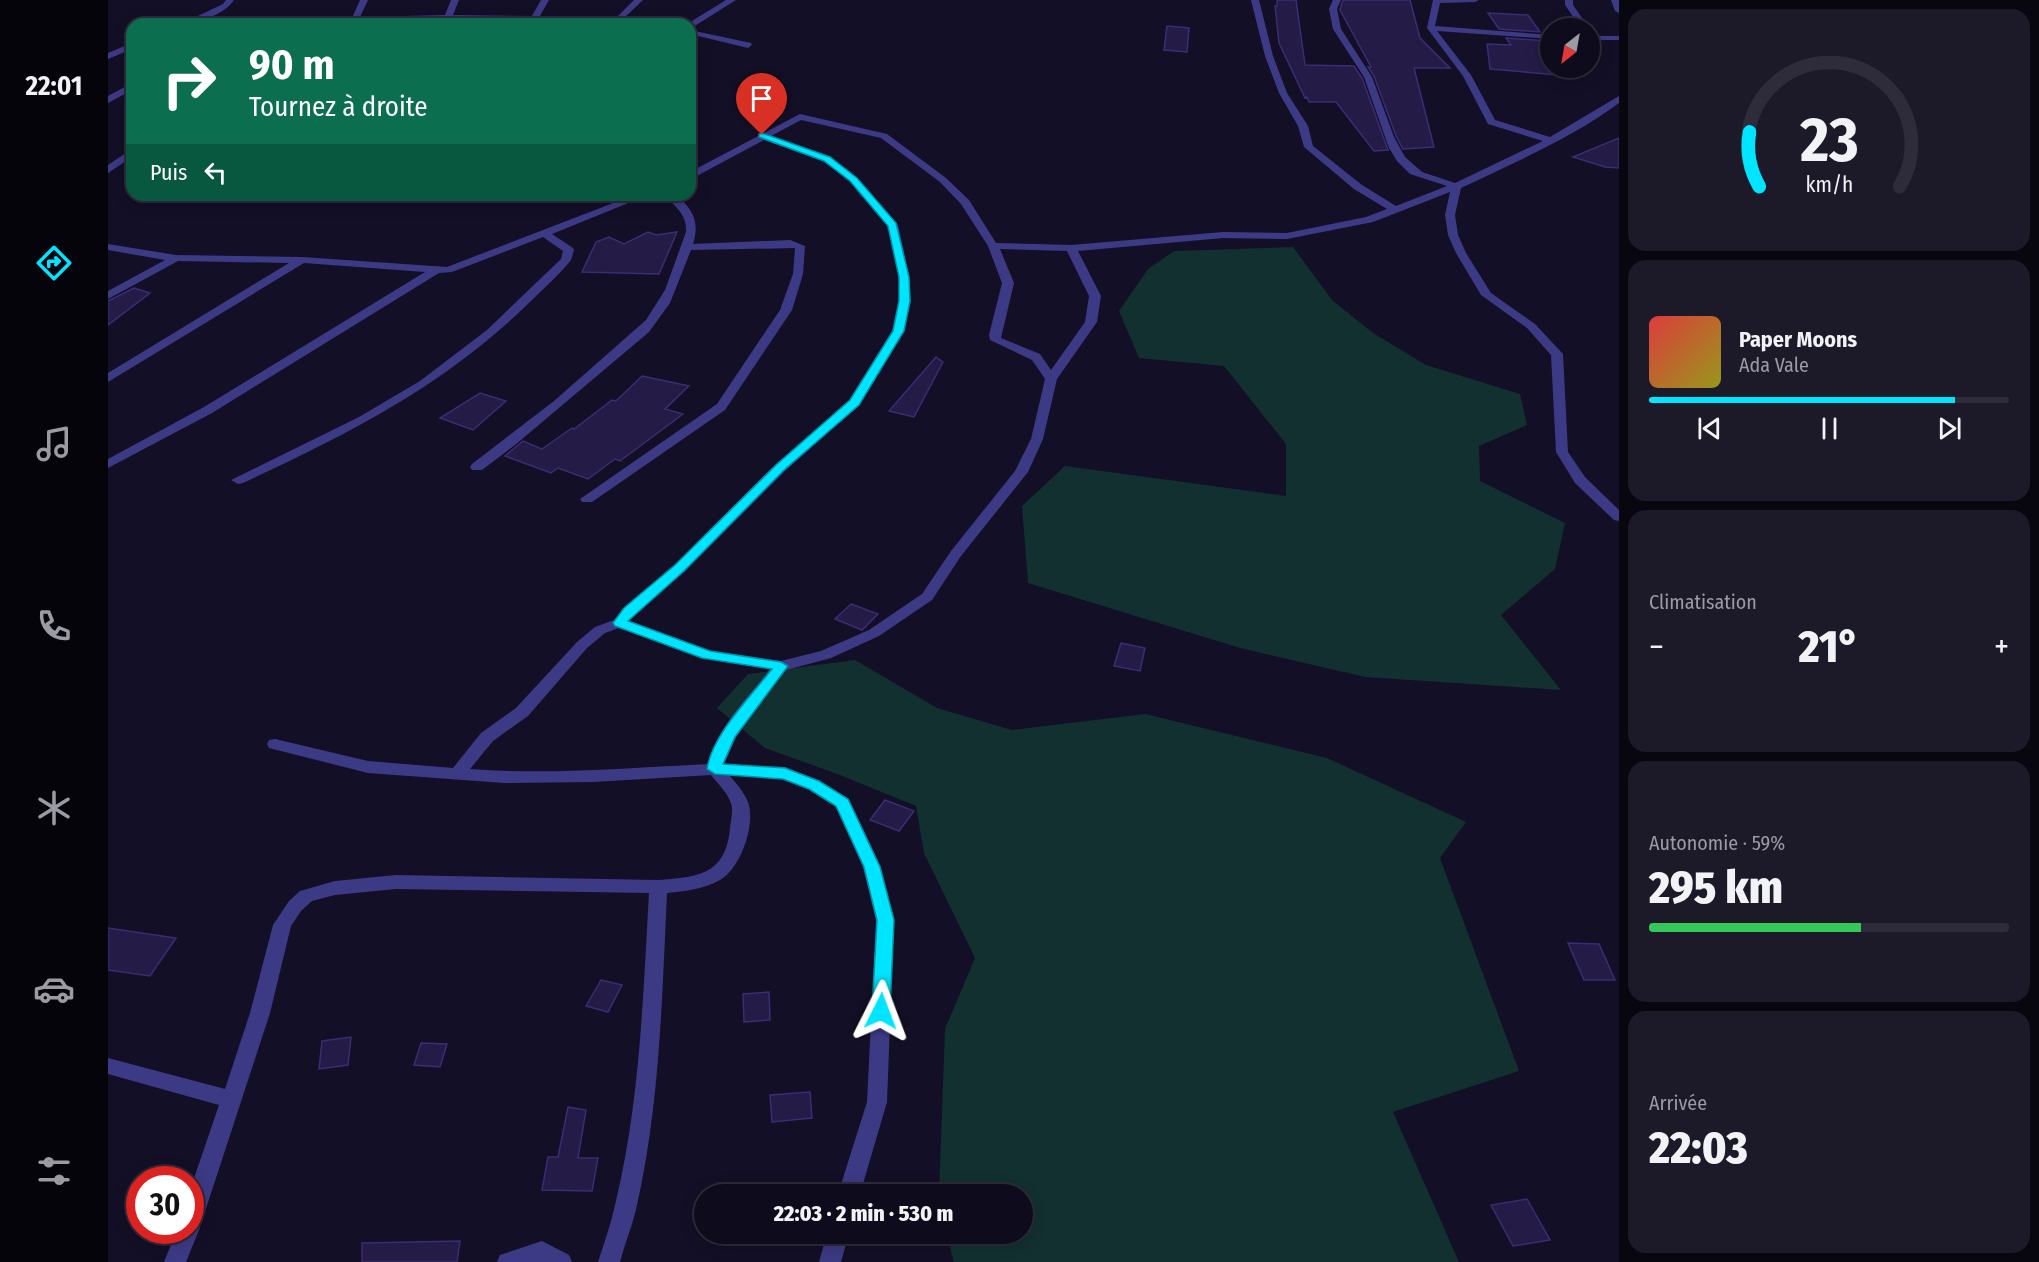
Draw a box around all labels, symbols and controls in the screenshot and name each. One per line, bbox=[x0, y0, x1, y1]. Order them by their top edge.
north arrow bbox=[1540, 18, 1600, 78]
map controls bbox=[1540, 18, 1600, 78]
text: 90 m bbox=[249, 40, 334, 90]
icon: right bbox=[150, 42, 228, 120]
text: 22:01 bbox=[26, 70, 82, 102]
pin bbox=[736, 73, 787, 135]
icon: arrive bbox=[745, 82, 778, 115]
text: Tournez à droite bbox=[249, 91, 428, 123]
text: 23 bbox=[1799, 103, 1858, 178]
icon: left bbox=[199, 156, 232, 189]
text: Puis bbox=[150, 159, 187, 186]
text: km/h bbox=[1805, 172, 1853, 198]
icon: directions bbox=[33, 242, 75, 284]
text: Paper Moons bbox=[1739, 326, 1857, 353]
text: Ada Vale bbox=[1739, 353, 1809, 377]
icon: previous bbox=[1693, 412, 1726, 445]
icon: pause bbox=[1813, 412, 1846, 445]
icon: next bbox=[1933, 412, 1966, 445]
icon: music bbox=[33, 423, 75, 465]
text: Climatisation bbox=[1649, 590, 1757, 614]
icon: phone bbox=[33, 605, 75, 647]
text: 21° bbox=[1798, 620, 1859, 674]
text: − bbox=[1649, 627, 1664, 667]
text: + bbox=[1994, 627, 2009, 667]
icon: climate bbox=[33, 787, 75, 829]
text: Autonomie · 59% bbox=[1649, 831, 1785, 855]
text: 295 km bbox=[1649, 861, 1783, 915]
icon: car bbox=[33, 968, 75, 1010]
position arrow bbox=[849, 979, 913, 1043]
text: Arrivée bbox=[1649, 1091, 1707, 1115]
text: 22:03 bbox=[1649, 1121, 1748, 1175]
icon: filters bbox=[33, 1150, 75, 1192]
speed limit sign: 30 bbox=[126, 1166, 204, 1244]
text: 22:03 · 2 min · 530 m bbox=[774, 1200, 953, 1227]

